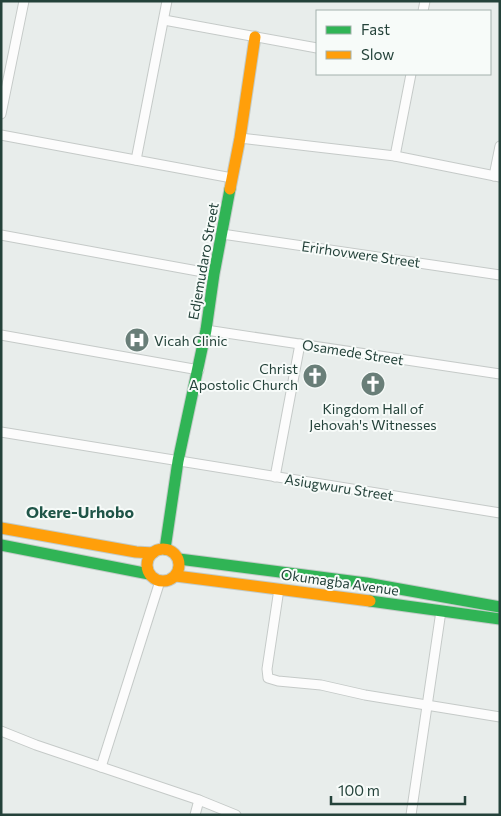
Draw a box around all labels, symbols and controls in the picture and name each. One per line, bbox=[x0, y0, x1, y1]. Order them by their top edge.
legend bbox=[316, 10, 491, 75]
text: Fast bbox=[361, 20, 390, 38]
text: Slow bbox=[361, 45, 394, 63]
street label: Edjemudaro Street bbox=[184, 201, 222, 321]
street label: Erirhovwere Street bbox=[301, 237, 422, 271]
hospital icon: Vicah Clinic bbox=[124, 327, 150, 353]
place label: Vicah Clinic bbox=[154, 332, 228, 349]
street label: Osamede Street bbox=[301, 336, 405, 368]
place label: Christ Apostolic Church bbox=[189, 360, 298, 393]
church icon: Christ Apostolic Church bbox=[302, 363, 328, 389]
church icon: Kingdom Hall of Jehovah's Witnesses bbox=[360, 371, 386, 397]
place label: Kingdom Hall of Jehovah's Witnesses bbox=[309, 400, 437, 433]
street label: Asiugwuru Street bbox=[283, 470, 395, 504]
district label: Okere-Urhobo bbox=[26, 502, 134, 521]
street label: Okumagba Avenue bbox=[280, 565, 400, 599]
scale bar bbox=[331, 774, 465, 806]
text: 100 m bbox=[338, 781, 380, 799]

